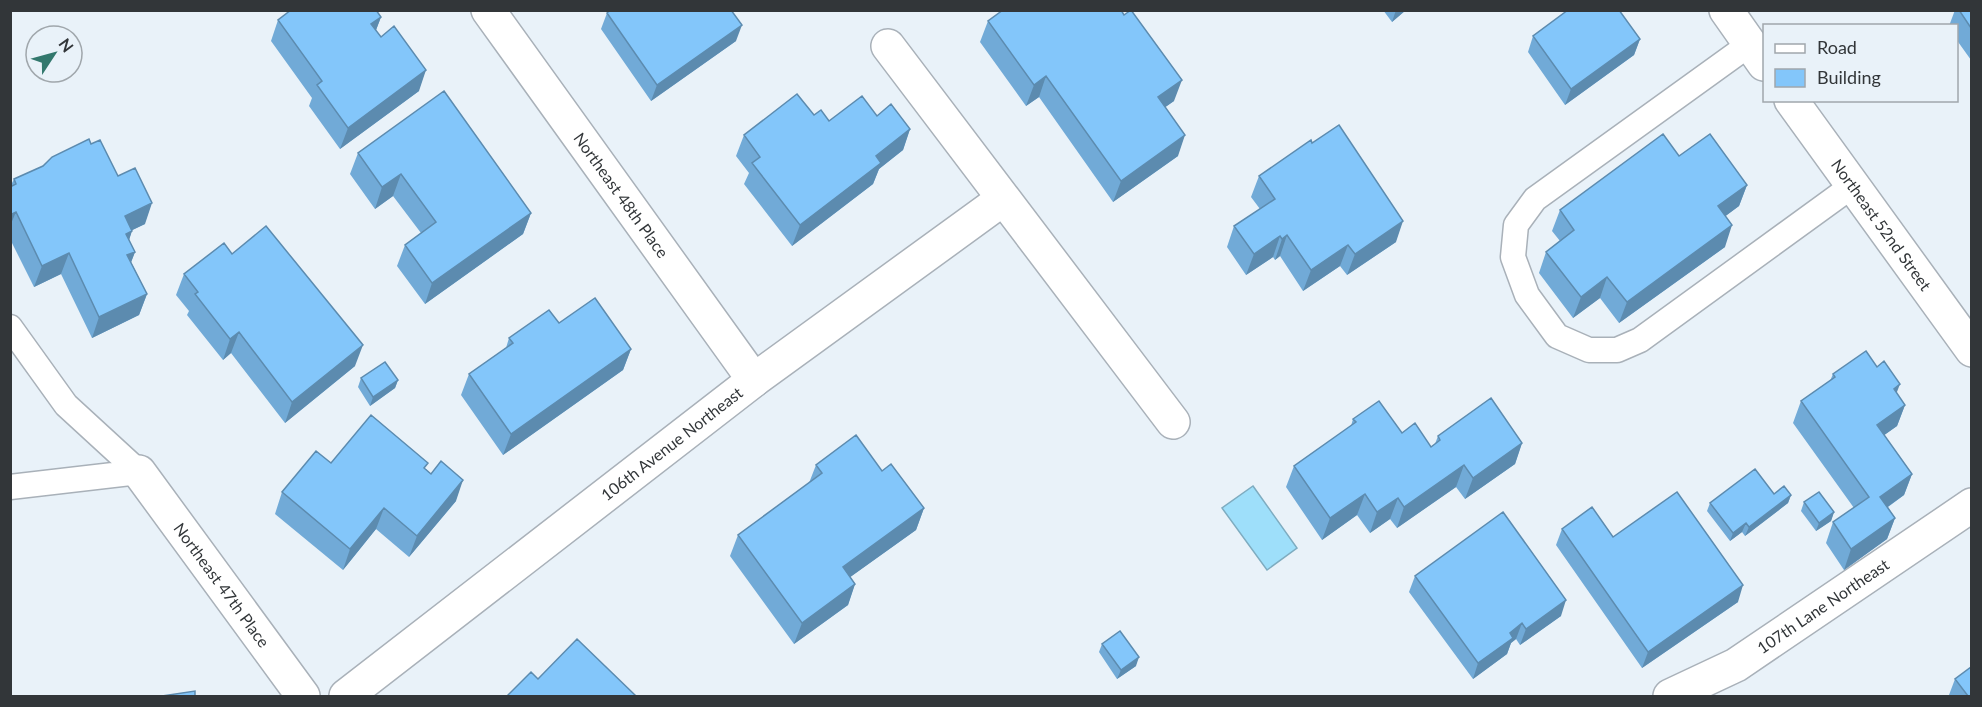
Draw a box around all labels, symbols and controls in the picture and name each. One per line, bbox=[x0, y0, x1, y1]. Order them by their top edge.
north arrow bbox=[24, 24, 84, 84]
legend bbox=[1763, 24, 1958, 102]
text: N bbox=[55, 34, 78, 55]
text: Road bbox=[1817, 36, 1857, 58]
text: Building bbox=[1817, 66, 1881, 88]
street label: Northeast 48th Place bbox=[570, 129, 673, 261]
street label: Northeast 52nd Street bbox=[1828, 155, 1936, 294]
street label: 106th Avenue Northeast bbox=[597, 382, 746, 504]
street label: Northeast 47th Place bbox=[170, 519, 274, 651]
street label: 107th Lane Northeast bbox=[1753, 554, 1892, 657]

